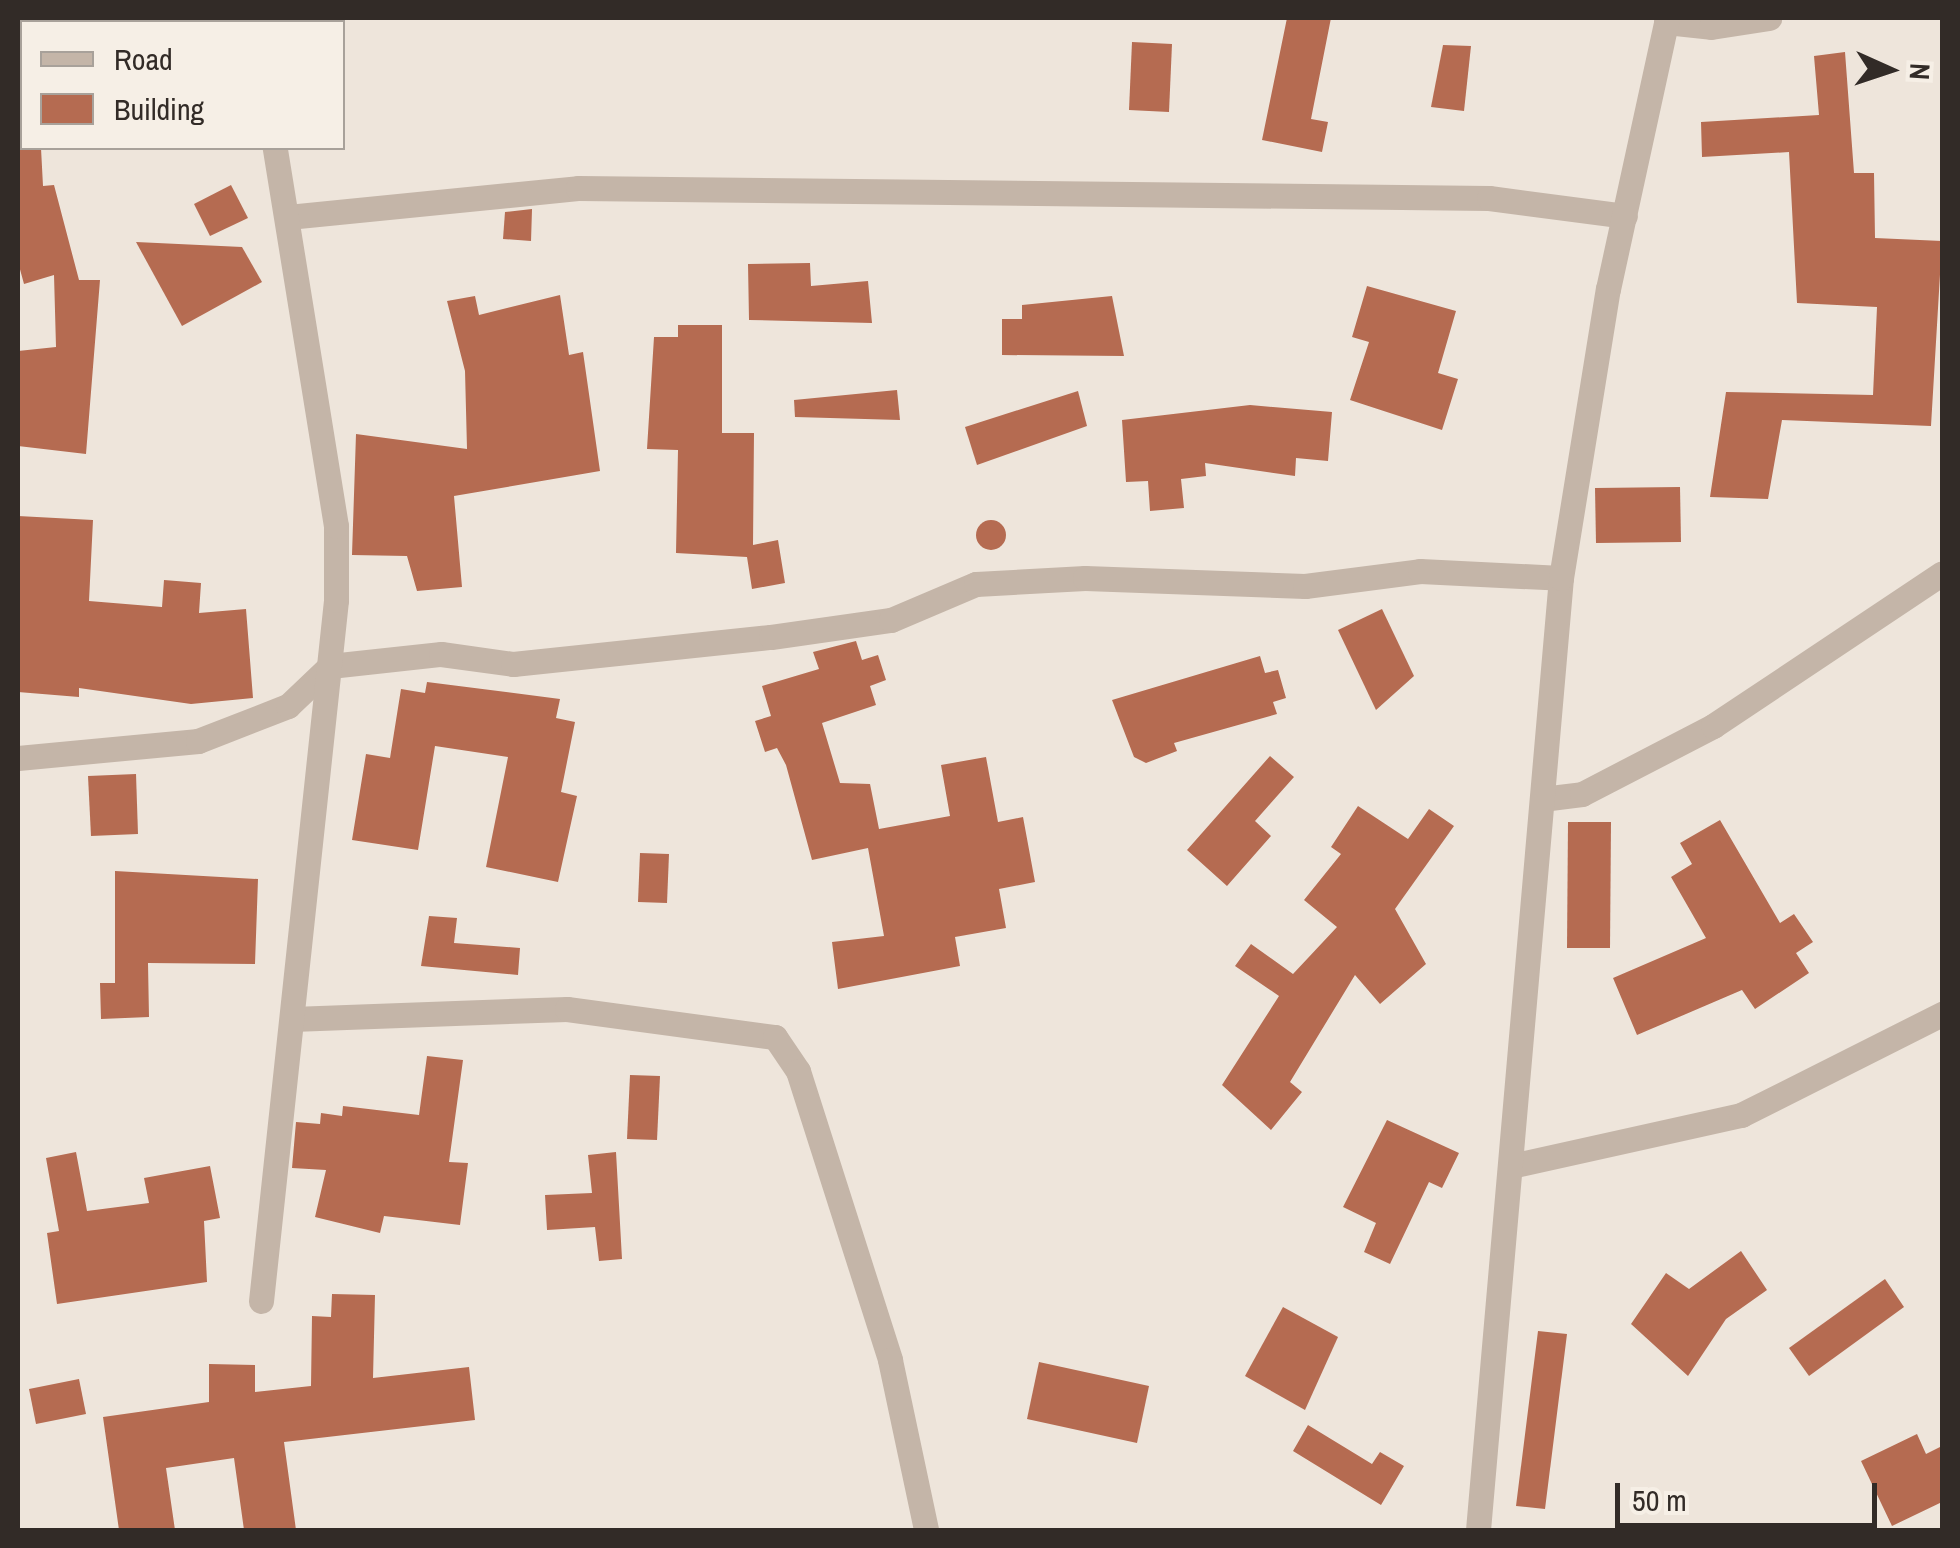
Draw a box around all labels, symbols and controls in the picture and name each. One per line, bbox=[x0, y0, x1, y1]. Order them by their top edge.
legend bbox=[20, 20, 345, 150]
north arrow bbox=[1840, 20, 1940, 120]
text: Road bbox=[114, 39, 173, 79]
text: N bbox=[1901, 62, 1939, 81]
text: Building bbox=[114, 89, 204, 129]
scale bar bbox=[1620, 1463, 1882, 1525]
text: 50 m bbox=[1632, 1480, 1687, 1520]

